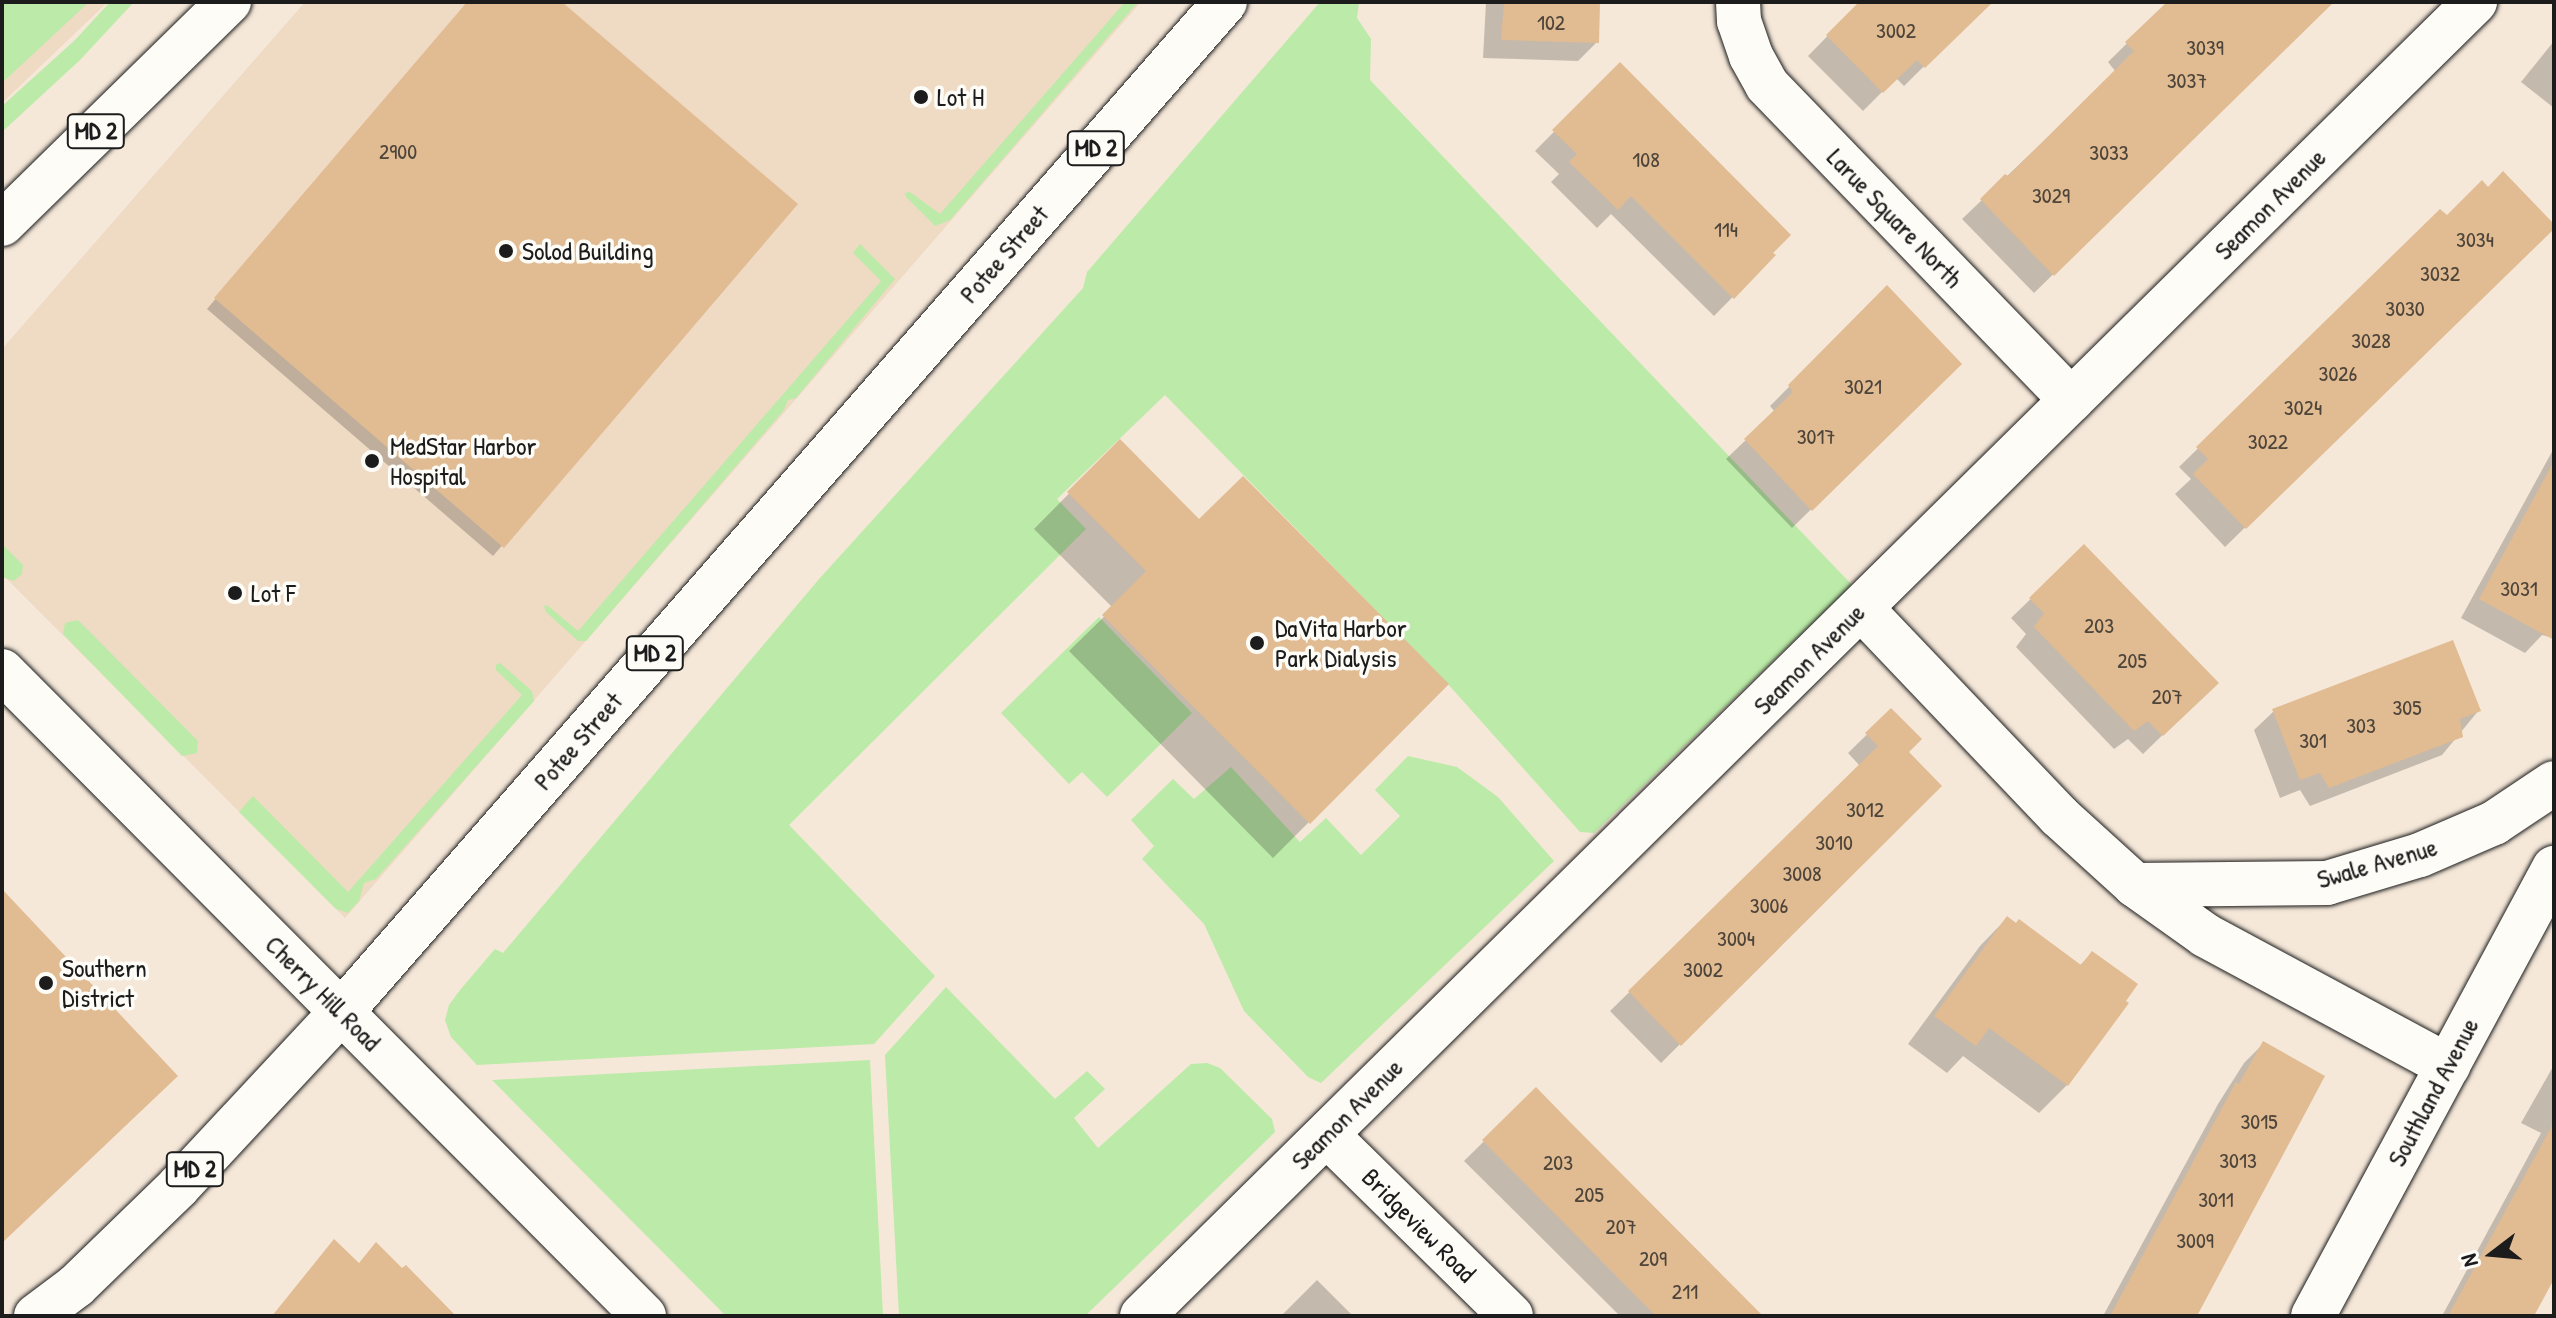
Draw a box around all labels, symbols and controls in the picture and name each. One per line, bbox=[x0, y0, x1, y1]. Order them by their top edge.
house number: 102 bbox=[1537, 10, 1565, 36]
house number: 3002 bbox=[1876, 18, 1916, 44]
house number: 3039 bbox=[2186, 35, 2224, 61]
house number: 3037 bbox=[2167, 68, 2207, 94]
place label: Lot H bbox=[937, 81, 984, 113]
marker: Lot H bbox=[912, 88, 930, 106]
road number: MD 2 bbox=[66, 111, 126, 151]
road number: MD 2 bbox=[1066, 128, 1126, 168]
house number: 2900 bbox=[379, 139, 417, 165]
house number: 3033 bbox=[2089, 140, 2129, 166]
street label: Larue Square North bbox=[1821, 142, 1969, 294]
street label: Seamon Avenue bbox=[2208, 142, 2332, 266]
house number: 108 bbox=[1632, 147, 1660, 173]
house number: 3029 bbox=[2032, 183, 2070, 209]
street label: Potee Street bbox=[953, 199, 1055, 309]
house number: 114 bbox=[1714, 217, 1738, 243]
house number: 3034 bbox=[2456, 227, 2494, 253]
place label: Solod Building bbox=[522, 235, 654, 267]
marker: Solod Building bbox=[497, 242, 515, 260]
house number: 3032 bbox=[2420, 261, 2460, 287]
house number: 3030 bbox=[2385, 296, 2425, 322]
house number: 3028 bbox=[2351, 328, 2391, 354]
house number: 3026 bbox=[2319, 361, 2357, 387]
house number: 3021 bbox=[1844, 374, 1882, 400]
house number: 3024 bbox=[2284, 395, 2322, 421]
house number: 3017 bbox=[1797, 424, 1835, 450]
house number: 3022 bbox=[2248, 429, 2288, 455]
place label: MedStar Harbor Hospital bbox=[390, 430, 537, 492]
marker: MedStar Harbor Hospital bbox=[361, 450, 383, 472]
house number: 3031 bbox=[2500, 576, 2538, 602]
place label: Lot F bbox=[251, 577, 296, 609]
marker: Lot F bbox=[226, 584, 244, 602]
street label: Seamon Avenue bbox=[1747, 597, 1871, 721]
place label: DaVita Harbor Park Dialysis bbox=[1275, 612, 1407, 674]
house number: 203 bbox=[2084, 613, 2114, 639]
marker: DaVita Harbor Park Dialysis bbox=[1246, 632, 1268, 654]
road number: MD 2 bbox=[625, 633, 685, 673]
house number: 205 bbox=[2117, 648, 2147, 674]
house number: 207 bbox=[2151, 684, 2183, 710]
street label: Potee Street bbox=[527, 686, 629, 796]
house number: 305 bbox=[2392, 695, 2422, 721]
house number: 303 bbox=[2346, 713, 2376, 739]
house number: 301 bbox=[2299, 728, 2327, 754]
house number: 3012 bbox=[1846, 797, 1884, 823]
house number: 3010 bbox=[1815, 830, 1853, 856]
street label: Swale Avenue bbox=[2313, 831, 2441, 895]
house number: 3008 bbox=[1782, 861, 1822, 887]
house number: 3006 bbox=[1750, 893, 1788, 919]
house number: 3004 bbox=[1717, 926, 1755, 952]
street label: Cherry Hill Road bbox=[259, 929, 387, 1057]
place label: Southern District bbox=[62, 952, 147, 1014]
house number: 3002 bbox=[1683, 957, 1723, 983]
marker: Southern District bbox=[37, 974, 55, 992]
street label: Southland Avenue bbox=[2381, 1012, 2485, 1172]
street label: Seamon Avenue bbox=[1285, 1052, 1409, 1176]
house number: 3015 bbox=[2240, 1109, 2278, 1135]
house number: 3013 bbox=[2219, 1148, 2257, 1174]
road number: MD 2 bbox=[165, 1149, 225, 1189]
house number: 203 bbox=[1543, 1150, 1573, 1176]
street label: Bridgeview Road bbox=[1356, 1162, 1482, 1288]
house number: 205 bbox=[1574, 1182, 1604, 1208]
house number: 3011 bbox=[2198, 1187, 2234, 1213]
house number: 207 bbox=[1605, 1214, 1637, 1240]
north arrow bbox=[2452, 1214, 2532, 1294]
house number: 3009 bbox=[2176, 1228, 2214, 1254]
house number: 209 bbox=[1639, 1246, 1667, 1272]
text: N bbox=[2453, 1251, 2485, 1270]
house number: 211 bbox=[1672, 1279, 1698, 1305]

